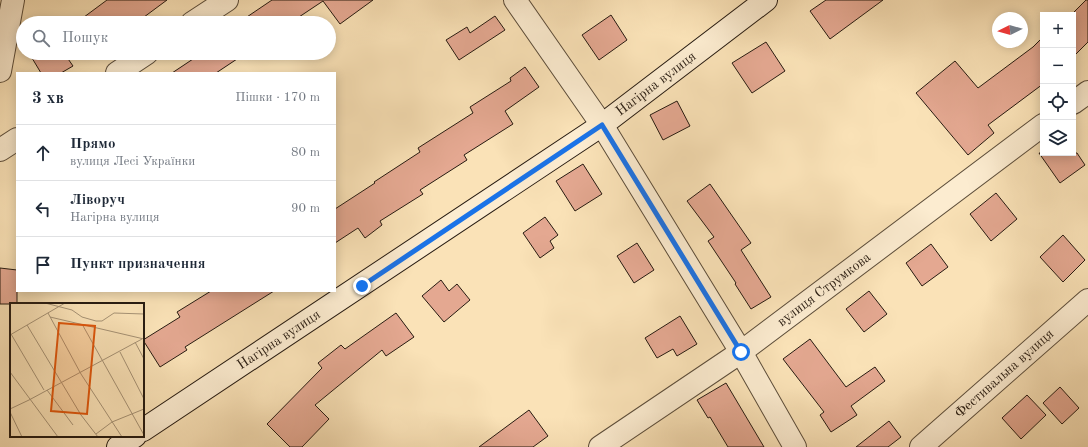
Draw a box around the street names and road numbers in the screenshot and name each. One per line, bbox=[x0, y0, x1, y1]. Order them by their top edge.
street label: Нагірна вулиця bbox=[613, 49, 699, 119]
street label: вулиця Струмкова bbox=[775, 250, 874, 329]
street label: Нагірна вулиця bbox=[235, 307, 323, 372]
street label: Фестивальна вулиця bbox=[952, 327, 1056, 421]

